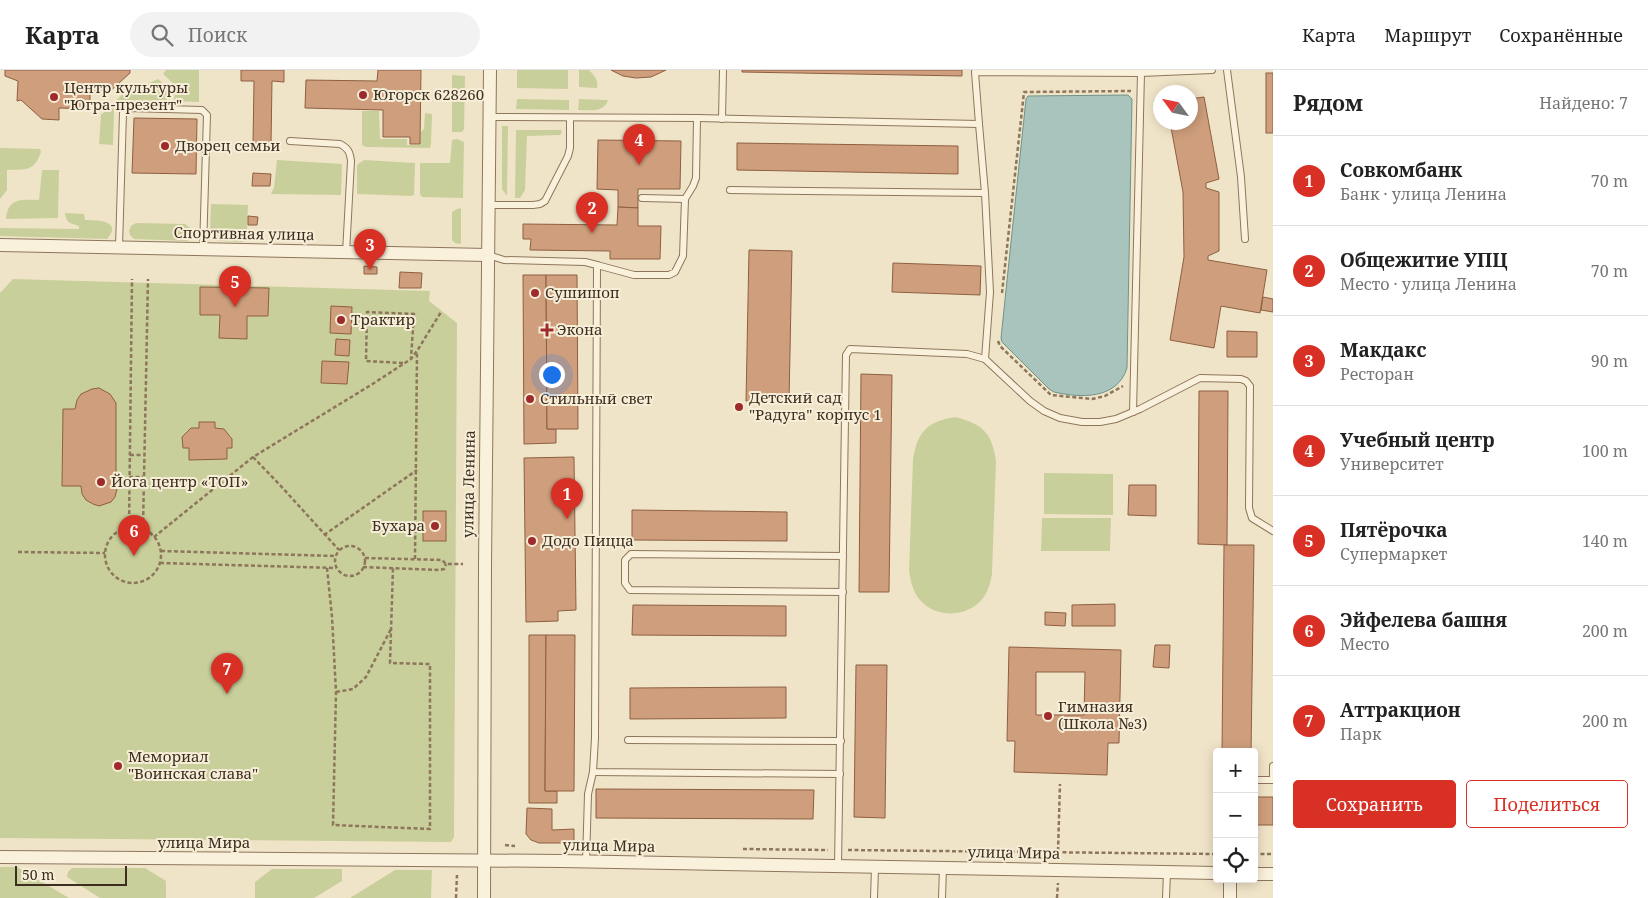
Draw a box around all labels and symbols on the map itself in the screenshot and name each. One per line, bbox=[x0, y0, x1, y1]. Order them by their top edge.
place label: Центр культуры "Югра-презент" bbox=[64, 77, 188, 114]
place label: Югорск 628260 bbox=[373, 84, 484, 104]
north arrow bbox=[1153, 85, 1198, 130]
marker: Югорск 628260 bbox=[357, 89, 369, 101]
marker: Центр культуры "Югра-презент" bbox=[48, 91, 60, 103]
pin: 4 bbox=[623, 124, 655, 165]
place label: Дворец семьи bbox=[175, 135, 280, 155]
marker: Дворец семьи bbox=[159, 140, 171, 152]
pin: 2 bbox=[576, 192, 608, 233]
street label: Спортивная улица bbox=[173, 222, 315, 244]
pin: 3 bbox=[354, 229, 386, 270]
pin: 5 bbox=[219, 266, 251, 307]
place label: Сушишоп bbox=[545, 282, 620, 302]
marker: Сушишоп bbox=[529, 287, 541, 299]
place label: Трактир bbox=[351, 309, 415, 329]
marker: Трактир bbox=[335, 314, 347, 326]
place label: Экона bbox=[557, 319, 603, 339]
marker: Экона bbox=[541, 324, 553, 336]
your location bbox=[539, 362, 565, 388]
place label: Детский сад "Радуга" корпус 1 bbox=[749, 387, 882, 424]
place label: Стильный свет bbox=[540, 388, 653, 408]
marker: Стильный свет bbox=[524, 393, 536, 405]
marker: Детский сад "Радуга" корпус 1 bbox=[733, 401, 745, 413]
street label: улица Ленина bbox=[457, 430, 479, 538]
place label: Йога центр «ТОП» bbox=[111, 471, 248, 491]
marker: Йога центр «ТОП» bbox=[95, 476, 107, 488]
pin: 1 bbox=[551, 478, 583, 519]
pin: 6 bbox=[118, 515, 150, 556]
place label: Бухара bbox=[372, 515, 425, 535]
marker: Бухара bbox=[429, 520, 441, 532]
place label: Додо Пицца bbox=[542, 530, 634, 550]
marker: Додо Пицца bbox=[526, 535, 538, 547]
pin: 7 bbox=[211, 653, 243, 694]
place label: Гимназия (Школа №3) bbox=[1058, 696, 1147, 733]
marker: Гимназия (Школа №3) bbox=[1042, 710, 1054, 722]
place label: Мемориал "Воинская слава" bbox=[128, 746, 258, 783]
marker: Мемориал "Воинская слава" bbox=[112, 760, 124, 772]
street label: улица Мира bbox=[158, 832, 250, 852]
street label: улица Мира bbox=[562, 834, 656, 856]
street label: улица Мира bbox=[967, 841, 1061, 863]
scale bar bbox=[15, 863, 128, 886]

